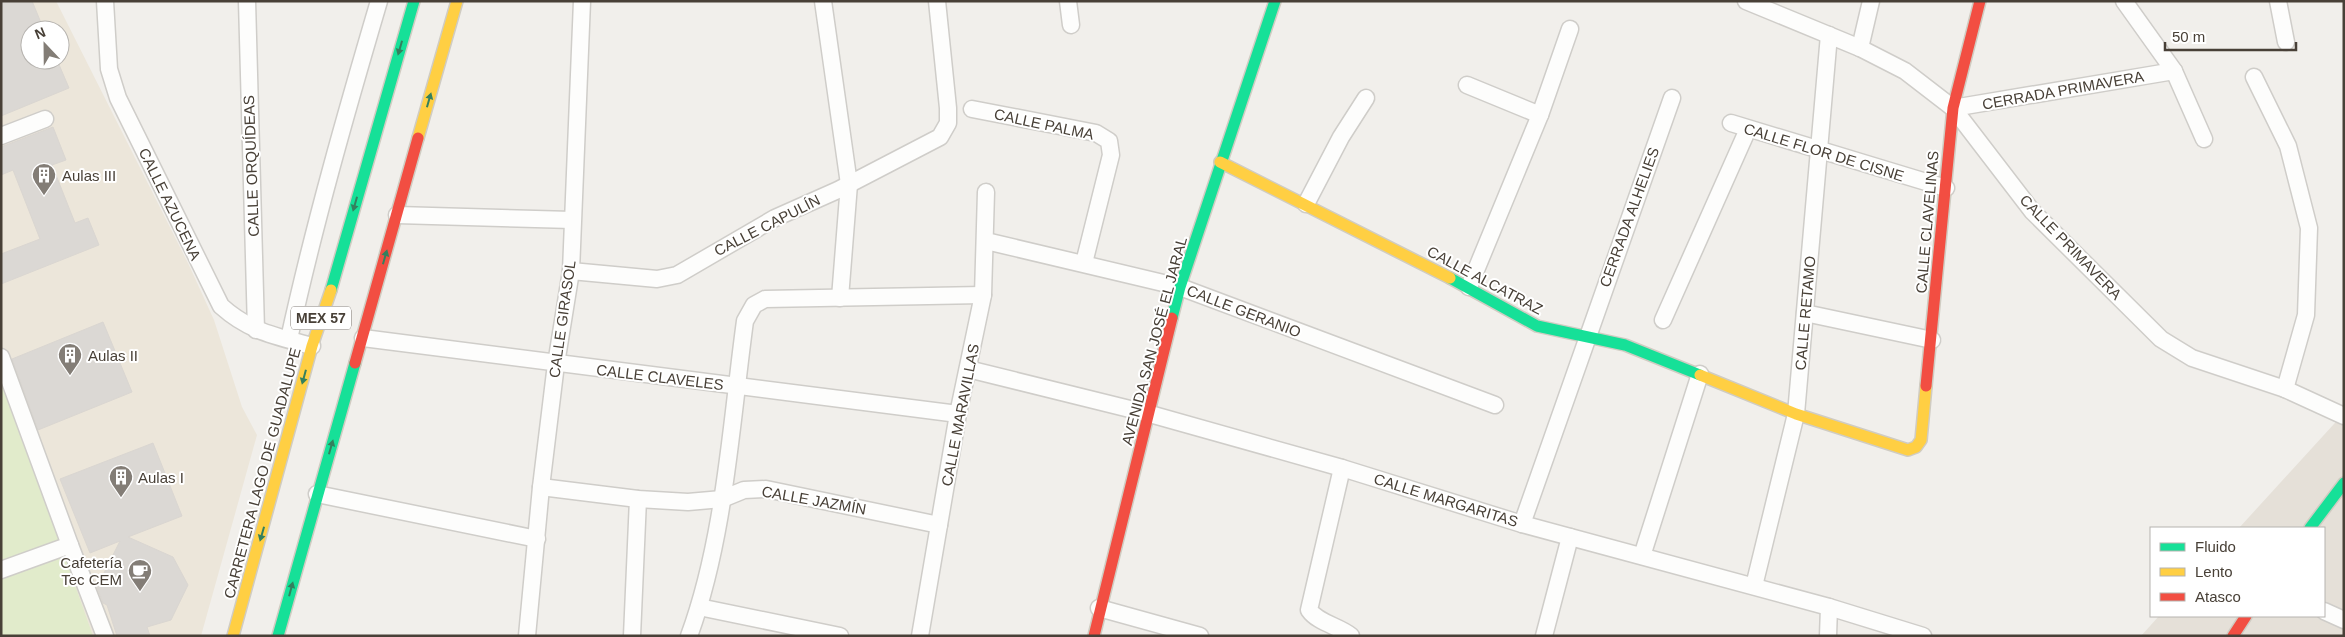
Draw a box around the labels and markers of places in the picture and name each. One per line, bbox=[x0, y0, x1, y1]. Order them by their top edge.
building icon: Aulas III bbox=[31, 162, 57, 196]
place label: Aulas III bbox=[62, 167, 116, 184]
building icon: Aulas II bbox=[57, 342, 83, 376]
place label: Aulas II bbox=[88, 347, 138, 364]
building icon: Aulas I bbox=[108, 464, 134, 498]
place label: Aulas I bbox=[138, 469, 184, 486]
place label: Cafetería Tec CEM bbox=[60, 554, 123, 588]
cafe icon: Cafetería Tec CEM bbox=[127, 558, 153, 592]

